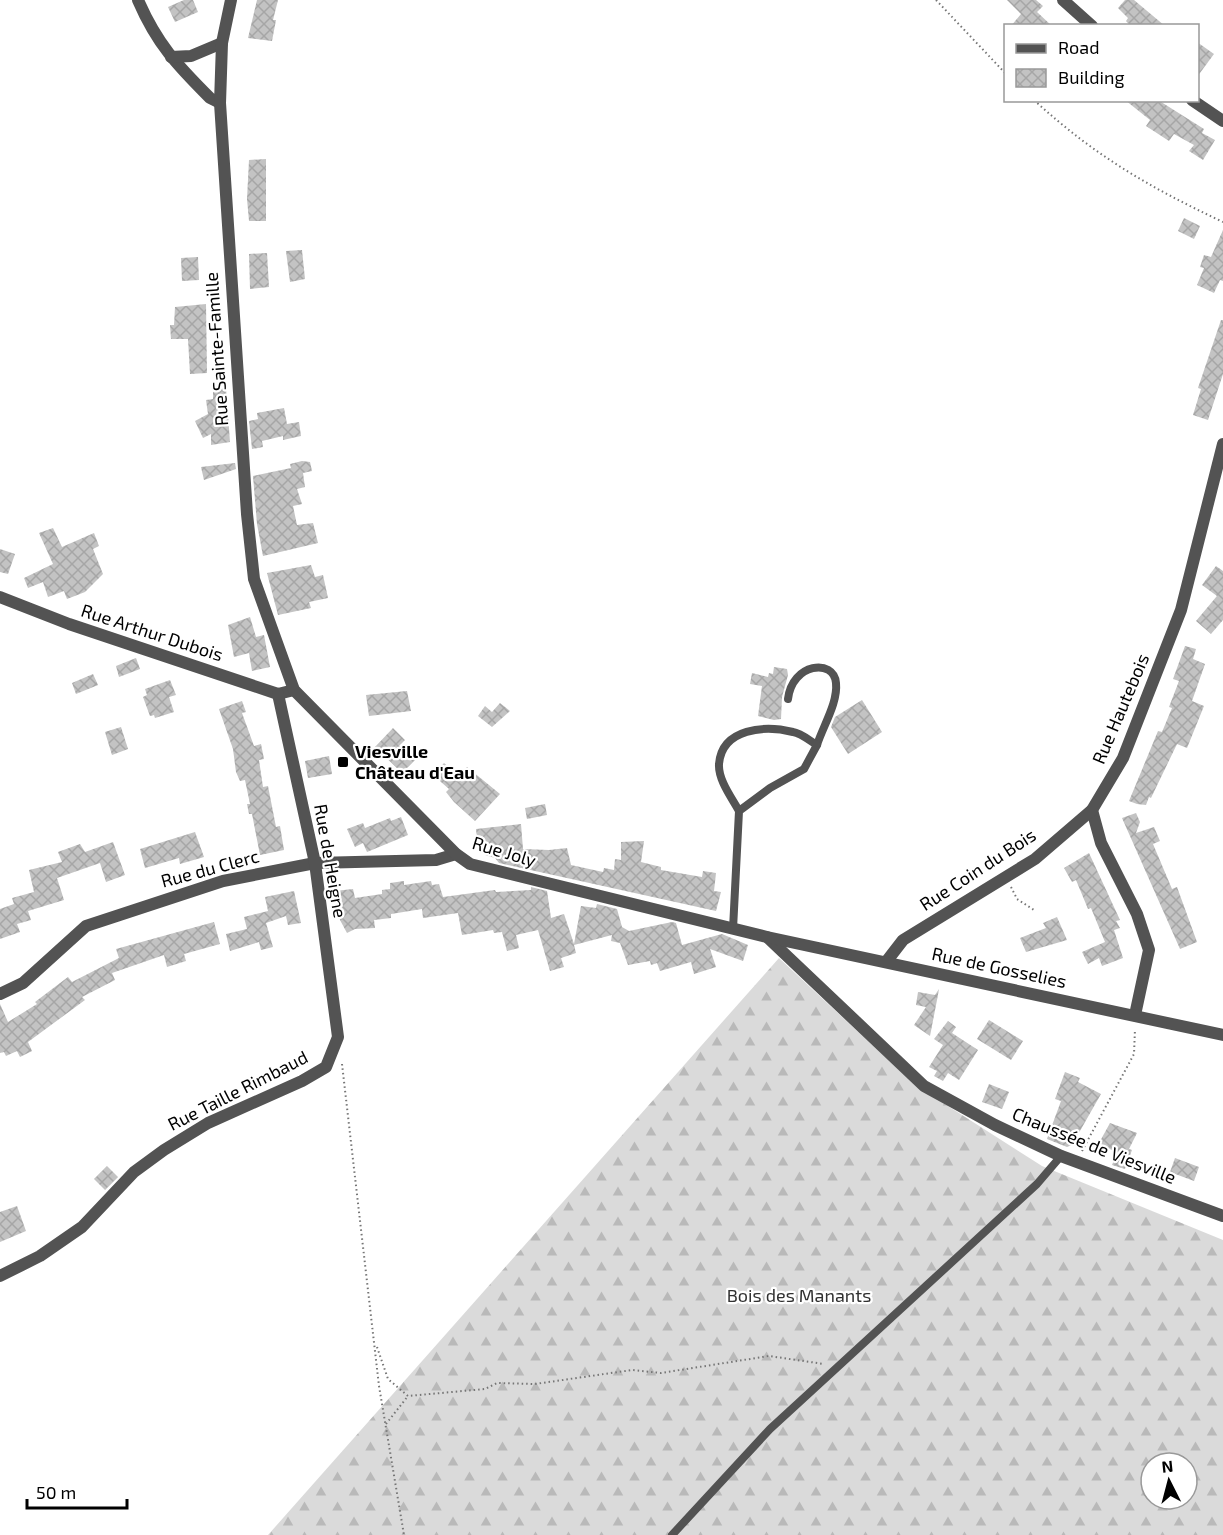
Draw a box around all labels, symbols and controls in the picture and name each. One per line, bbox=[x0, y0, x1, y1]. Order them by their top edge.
legend bbox=[1004, 24, 1199, 102]
text: Road bbox=[1058, 36, 1099, 58]
text: Building bbox=[1058, 66, 1125, 88]
street label: Rue Sainte-Famille bbox=[200, 271, 232, 427]
street label: Rue Arthur Dubois bbox=[79, 599, 226, 665]
street label: Rue Hautebois bbox=[1087, 650, 1153, 767]
place label: Viesville Château d'Eau bbox=[355, 740, 475, 783]
marker: Viesville Château d'Eau bbox=[336, 755, 350, 769]
street label: Rue de Heigne bbox=[310, 802, 352, 920]
street label: Rue Coin du Bois bbox=[915, 823, 1040, 915]
street label: Rue Joly bbox=[470, 831, 539, 871]
street label: Rue du Clerc bbox=[158, 844, 261, 892]
street label: Rue de Gosselies bbox=[930, 942, 1069, 992]
street label: Rue Taille Rimbaud bbox=[164, 1045, 311, 1135]
street label: Chaussée de Viesville bbox=[1009, 1102, 1179, 1188]
park label: Bois des Manants bbox=[727, 1284, 871, 1306]
north arrow bbox=[1139, 1451, 1199, 1511]
text: N bbox=[1161, 1456, 1174, 1476]
scale bar bbox=[27, 1472, 128, 1510]
text: 50 m bbox=[36, 1481, 76, 1503]

